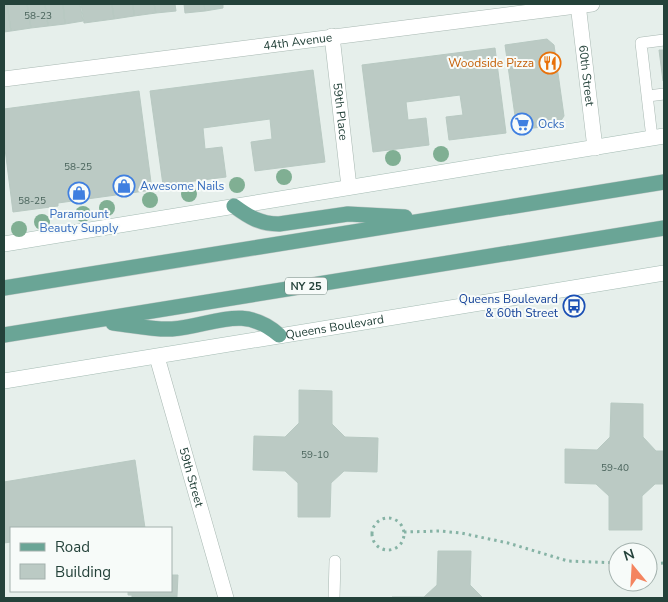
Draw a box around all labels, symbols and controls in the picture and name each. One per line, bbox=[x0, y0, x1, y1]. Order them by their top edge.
house number: 58-23 bbox=[24, 9, 52, 23]
street label: 44th Avenue bbox=[262, 29, 333, 54]
street label: 60th Street bbox=[575, 44, 598, 108]
restaurant icon: Woodside Pizza bbox=[538, 51, 562, 75]
place label: Woodside Pizza bbox=[448, 55, 534, 71]
street label: 59th Place bbox=[329, 82, 352, 141]
supermarket icon: Ocks bbox=[510, 112, 534, 136]
place label: Ocks bbox=[538, 116, 565, 132]
house number: 58-25 bbox=[64, 160, 92, 174]
shop icon: Awesome Nails bbox=[112, 174, 136, 198]
place label: Awesome Nails bbox=[140, 178, 225, 194]
shop icon: Paramount Beauty Supply bbox=[67, 181, 91, 205]
house number: 58-25 bbox=[18, 194, 46, 208]
place label: Paramount Beauty Supply bbox=[40, 206, 119, 236]
road number: NY 25 bbox=[285, 278, 327, 294]
place label: Queens Boulevard & 60th Street bbox=[459, 291, 559, 321]
bus stop icon: Queens Boulevard & 60th Street bbox=[562, 294, 586, 318]
street label: Queens Boulevard bbox=[284, 311, 385, 343]
street label: 59th Street bbox=[175, 445, 208, 510]
house number: 59-10 bbox=[301, 448, 329, 462]
house number: 59-40 bbox=[601, 461, 629, 475]
legend bbox=[10, 527, 172, 592]
text: Road bbox=[55, 537, 90, 557]
north arrow bbox=[608, 542, 658, 592]
text: N bbox=[621, 544, 637, 566]
text: Building bbox=[55, 562, 111, 582]

